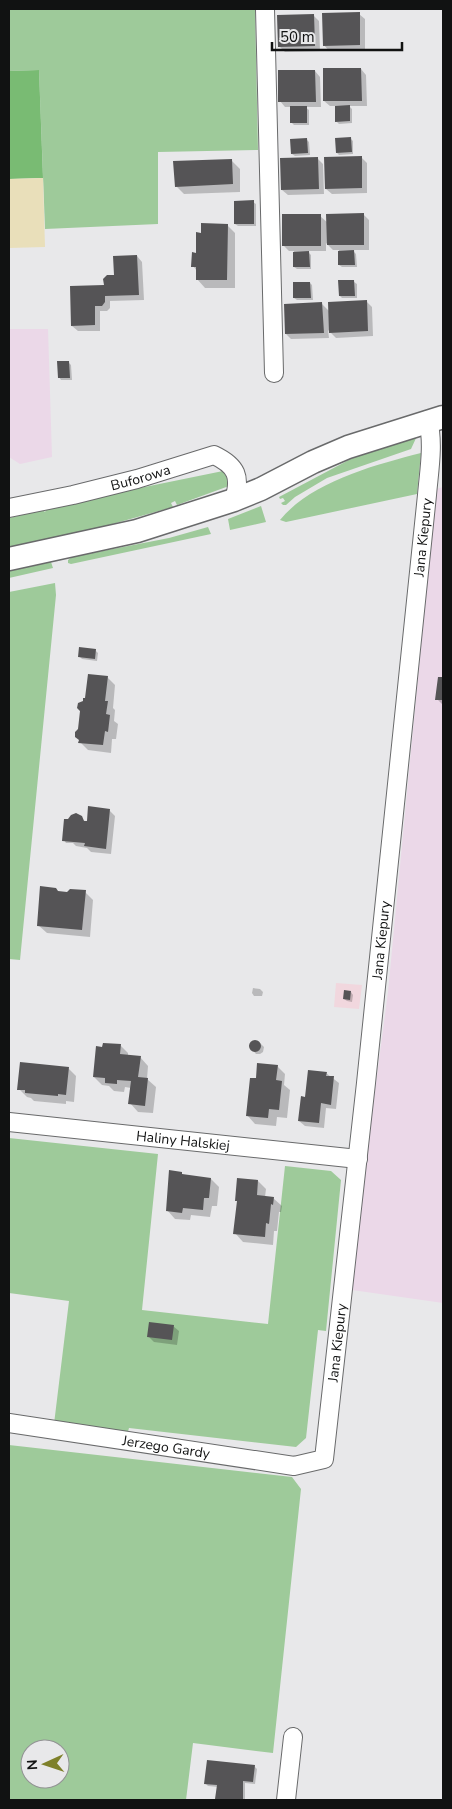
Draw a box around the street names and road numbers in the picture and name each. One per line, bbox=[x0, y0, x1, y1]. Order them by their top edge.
street label: Buforowa bbox=[109, 460, 173, 495]
street label: Jana Kiepury bbox=[409, 496, 437, 579]
street label: Jana Kiepury bbox=[368, 899, 395, 981]
street label: Haliny Halskiej bbox=[135, 1127, 231, 1155]
street label: Jana Kiepury bbox=[324, 1302, 351, 1384]
street label: Jerzego Gardy bbox=[120, 1431, 212, 1463]

